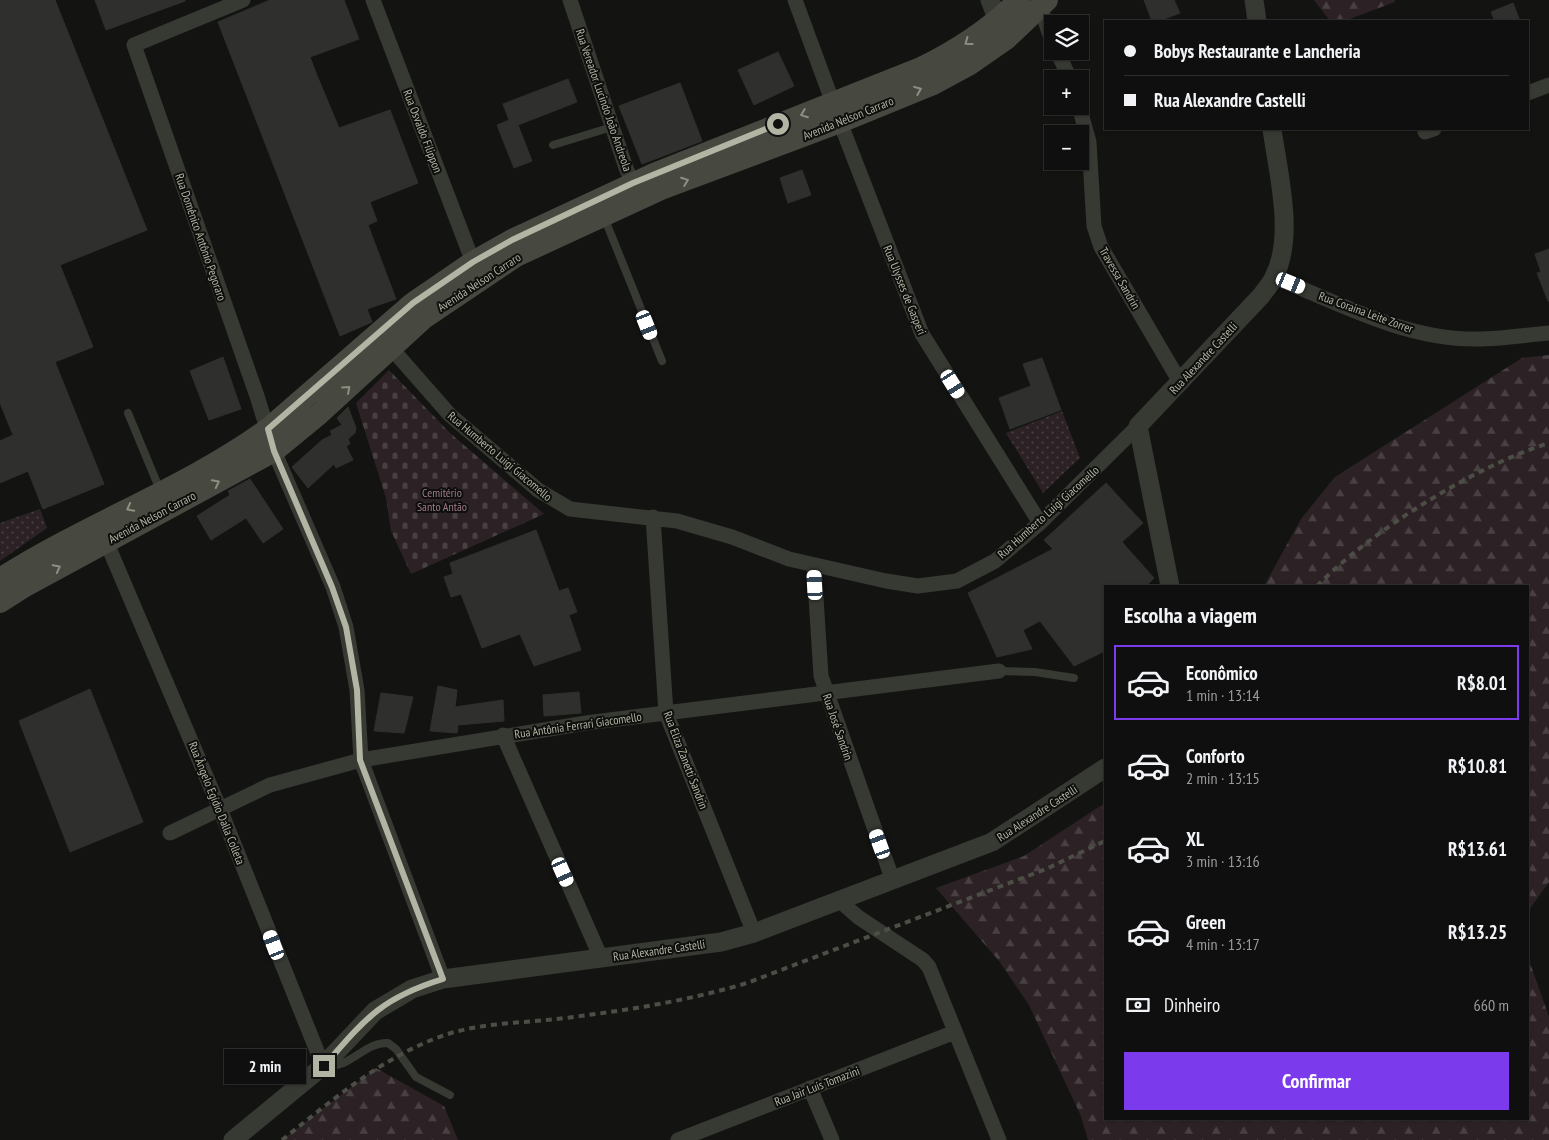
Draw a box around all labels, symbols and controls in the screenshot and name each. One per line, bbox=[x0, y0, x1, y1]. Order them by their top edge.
map controls bbox=[1044, 15, 1089, 170]
button: layers bbox=[1044, 15, 1089, 60]
street label: Rua Vereador Lucindo João Andreola bbox=[573, 27, 636, 173]
one-way arrow bbox=[965, 36, 974, 45]
text: Bobys Restaurante e Lancheria bbox=[1154, 39, 1361, 63]
button: + bbox=[1044, 70, 1089, 115]
one-way arrow bbox=[913, 86, 922, 96]
street label: Rua Osvaldo Filippon bbox=[400, 87, 446, 175]
text: Rua Alexandre Castelli bbox=[1154, 88, 1306, 112]
street label: Avenida Nelson Carraro bbox=[800, 93, 896, 143]
one-way arrow bbox=[800, 108, 809, 118]
route start bbox=[767, 113, 789, 135]
button: − bbox=[1044, 125, 1089, 170]
street label: Rua Domênico Antônio Pegoraro bbox=[172, 171, 230, 303]
one-way arrow bbox=[680, 176, 689, 187]
street label: Rua Ulysses de Gasperi bbox=[880, 243, 930, 337]
street label: Travessa Sandrin bbox=[1096, 244, 1144, 312]
street label: Avenida Nelson Carraro bbox=[434, 249, 524, 315]
car bbox=[1274, 270, 1307, 296]
street label: Rua Coraina Leite Zorrer bbox=[1317, 288, 1416, 336]
car bbox=[634, 308, 659, 342]
street label: Rua Alexandre Castelli bbox=[1166, 319, 1240, 397]
car bbox=[938, 367, 967, 401]
one-way arrow bbox=[342, 386, 351, 395]
street label: Rua Humberto Luigi Giacomello bbox=[445, 408, 555, 504]
street label: Rua Humberto Luigi Giacomello bbox=[994, 462, 1102, 562]
one-way arrow bbox=[210, 479, 219, 489]
park label: Cemitério Santo Antão bbox=[417, 485, 467, 514]
street label: Avenida Nelson Carraro bbox=[106, 488, 198, 546]
one-way arrow bbox=[126, 502, 135, 512]
one-way arrow bbox=[52, 565, 61, 575]
car bbox=[806, 570, 823, 600]
text: Escolha a viagem bbox=[1124, 601, 1257, 629]
icon: car bbox=[1126, 660, 1171, 705]
text: Econômico bbox=[1186, 661, 1258, 685]
text: R$8.01 bbox=[1457, 671, 1507, 695]
text: 1 min · 13:14 bbox=[1186, 685, 1260, 705]
street label: Rua José Sandrin bbox=[820, 692, 856, 762]
street label: Rua Antônia Ferrari Giacomello bbox=[513, 709, 643, 741]
street label: Rua Eliza Zanetti Sandrin bbox=[660, 709, 712, 811]
street label: Rua Ângelo Egídio Dalla Colleta bbox=[185, 739, 249, 867]
icon: car bbox=[1126, 743, 1171, 788]
text: Conforto bbox=[1186, 744, 1245, 768]
text: R$10.81 bbox=[1448, 754, 1507, 778]
text: 2 min · 13:15 bbox=[1186, 768, 1260, 788]
street label: Rua Alexandre Castelli bbox=[994, 781, 1080, 845]
icon: car bbox=[1126, 826, 1171, 871]
car bbox=[867, 827, 892, 861]
text: XL bbox=[1186, 827, 1204, 851]
text: R$13.61 bbox=[1448, 837, 1507, 861]
text: 3 min · 13:16 bbox=[1186, 851, 1260, 871]
car bbox=[550, 855, 575, 889]
icon: car bbox=[1126, 909, 1171, 954]
text: Green bbox=[1186, 910, 1226, 934]
text: R$13.25 bbox=[1448, 920, 1507, 944]
car bbox=[261, 928, 286, 962]
text: 4 min · 13:17 bbox=[1186, 934, 1260, 954]
street label: Rua Alexandre Castelli bbox=[612, 936, 706, 964]
icon: cash bbox=[1124, 991, 1152, 1019]
text: Dinheiro bbox=[1164, 993, 1220, 1017]
text: 660 m bbox=[1474, 995, 1509, 1015]
callout: 2 min bbox=[224, 1048, 306, 1084]
button: Confirmar bbox=[1124, 1052, 1509, 1110]
route end bbox=[313, 1055, 335, 1077]
text: 2 min bbox=[249, 1056, 281, 1076]
street label: Rua Jair Luís Tomazini bbox=[772, 1063, 862, 1109]

